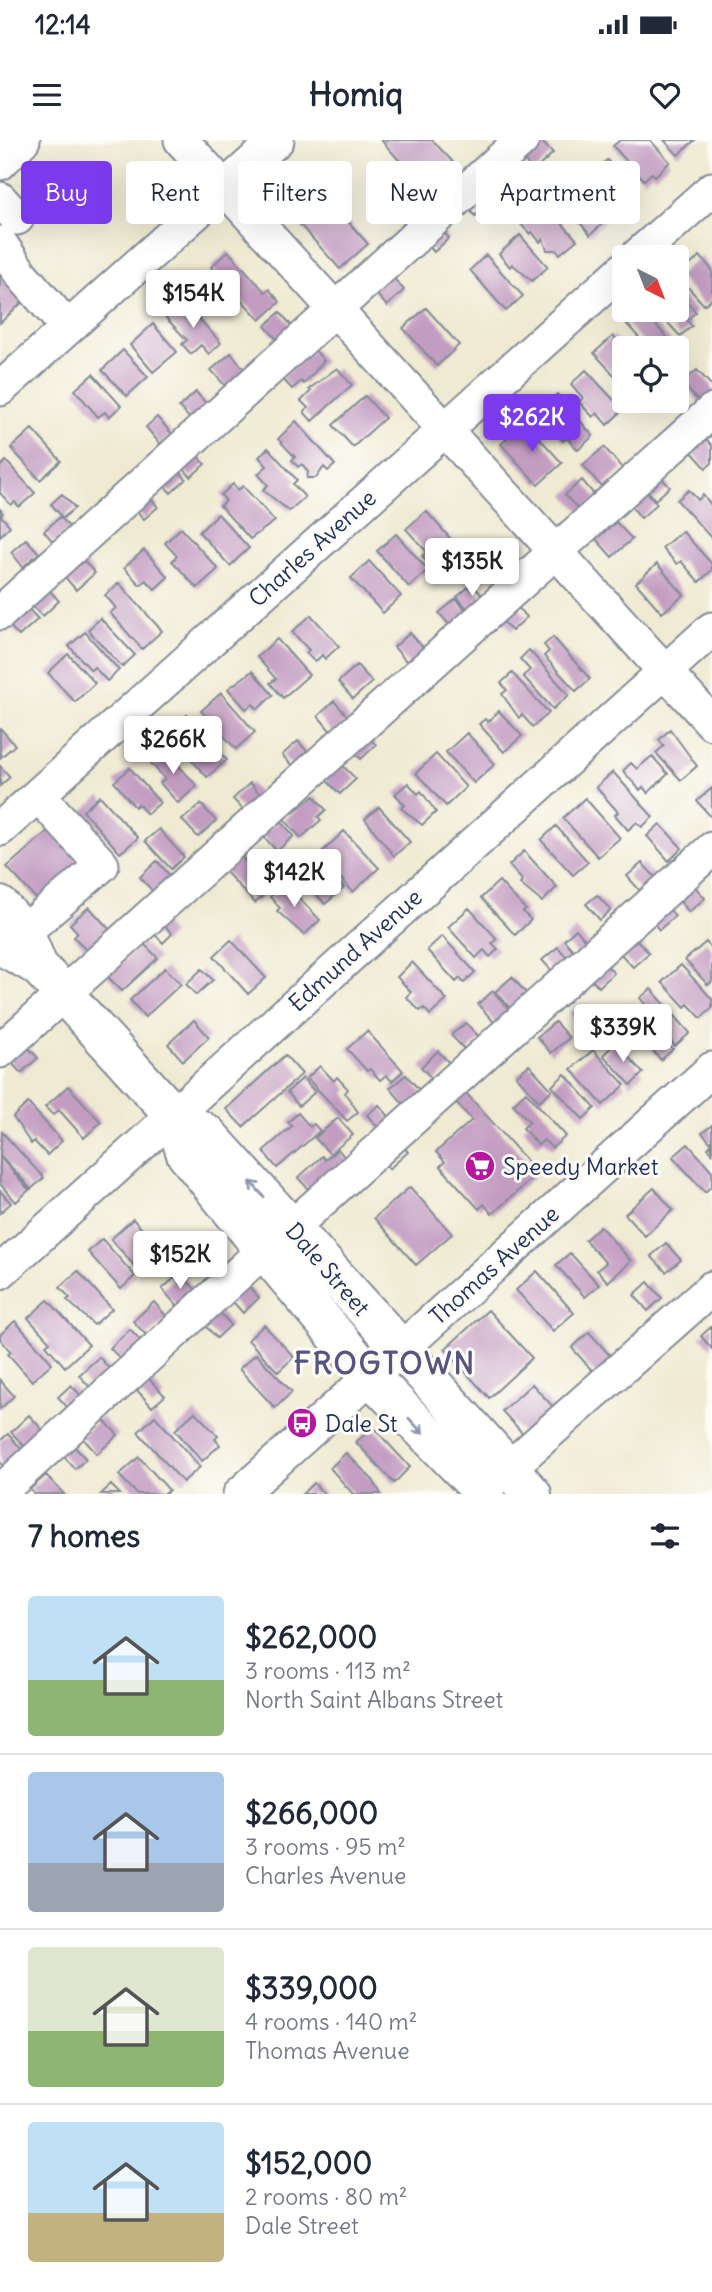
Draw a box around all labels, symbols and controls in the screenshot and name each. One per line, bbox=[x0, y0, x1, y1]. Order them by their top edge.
text: 12:14 bbox=[35, 8, 91, 41]
text: Homiq bbox=[309, 74, 403, 115]
icon: menu bbox=[28, 76, 66, 114]
icon: heart bbox=[646, 76, 684, 114]
chip: Buy bbox=[21, 161, 112, 224]
chip: Rent bbox=[126, 161, 224, 224]
chip: Filters bbox=[238, 161, 352, 224]
chip: New bbox=[366, 161, 462, 224]
chip: Apartment bbox=[476, 161, 640, 224]
north arrow bbox=[612, 245, 690, 322]
map controls bbox=[612, 245, 689, 413]
pin: $154K bbox=[144, 270, 242, 330]
text: $154K bbox=[162, 278, 224, 307]
button: locate bbox=[612, 336, 689, 413]
pin: $262K bbox=[483, 394, 581, 454]
text: $262K bbox=[499, 402, 565, 431]
street label: Charles Avenue bbox=[242, 483, 382, 613]
pin: $135K bbox=[423, 538, 521, 598]
text: $135K bbox=[441, 546, 503, 575]
pin: $266K bbox=[124, 716, 222, 776]
text: $266K bbox=[140, 724, 206, 753]
pin: $142K bbox=[245, 850, 343, 909]
text: $142K bbox=[263, 857, 325, 886]
street label: Edmund Avenue bbox=[282, 882, 428, 1018]
pin: $339K bbox=[574, 1004, 672, 1064]
text: $339K bbox=[590, 1012, 656, 1041]
supermarket icon: Speedy Market bbox=[463, 1149, 497, 1183]
place label: Speedy Market bbox=[503, 1152, 659, 1181]
one-way arrow bbox=[248, 1181, 265, 1198]
street label: Thomas Avenue bbox=[423, 1199, 565, 1331]
street label: Dale Street bbox=[280, 1217, 376, 1322]
pin: $152K bbox=[131, 1232, 229, 1291]
text: $152K bbox=[149, 1239, 211, 1268]
district label: FROGTOWN bbox=[294, 1344, 476, 1382]
bus stop icon: Dale St bbox=[285, 1406, 319, 1440]
place label: Dale St bbox=[325, 1409, 398, 1438]
one-way arrow bbox=[408, 1417, 425, 1434]
text: 7 homes bbox=[28, 1517, 140, 1555]
icon: filters bbox=[646, 1517, 684, 1555]
text: $262,000 bbox=[245, 1618, 377, 1656]
icon: home bbox=[84, 1624, 168, 1708]
text: 3 rooms · 113 m² bbox=[245, 1656, 411, 1685]
text: North Saint Albans Street bbox=[245, 1685, 503, 1714]
text: $266,000 bbox=[245, 1794, 378, 1832]
icon: home bbox=[84, 1800, 168, 1884]
text: 3 rooms · 95 m² bbox=[245, 1832, 406, 1861]
text: Charles Avenue bbox=[245, 1861, 407, 1890]
text: $339,000 bbox=[245, 1969, 378, 2007]
icon: home bbox=[84, 1975, 168, 2059]
text: 4 rooms · 140 m² bbox=[245, 2007, 417, 2036]
text: Thomas Avenue bbox=[245, 2036, 410, 2065]
text: $152,000 bbox=[245, 2144, 372, 2182]
icon: home bbox=[84, 2150, 168, 2234]
text: 2 rooms · 80 m² bbox=[245, 2182, 407, 2211]
text: Dale Street bbox=[245, 2211, 359, 2240]

